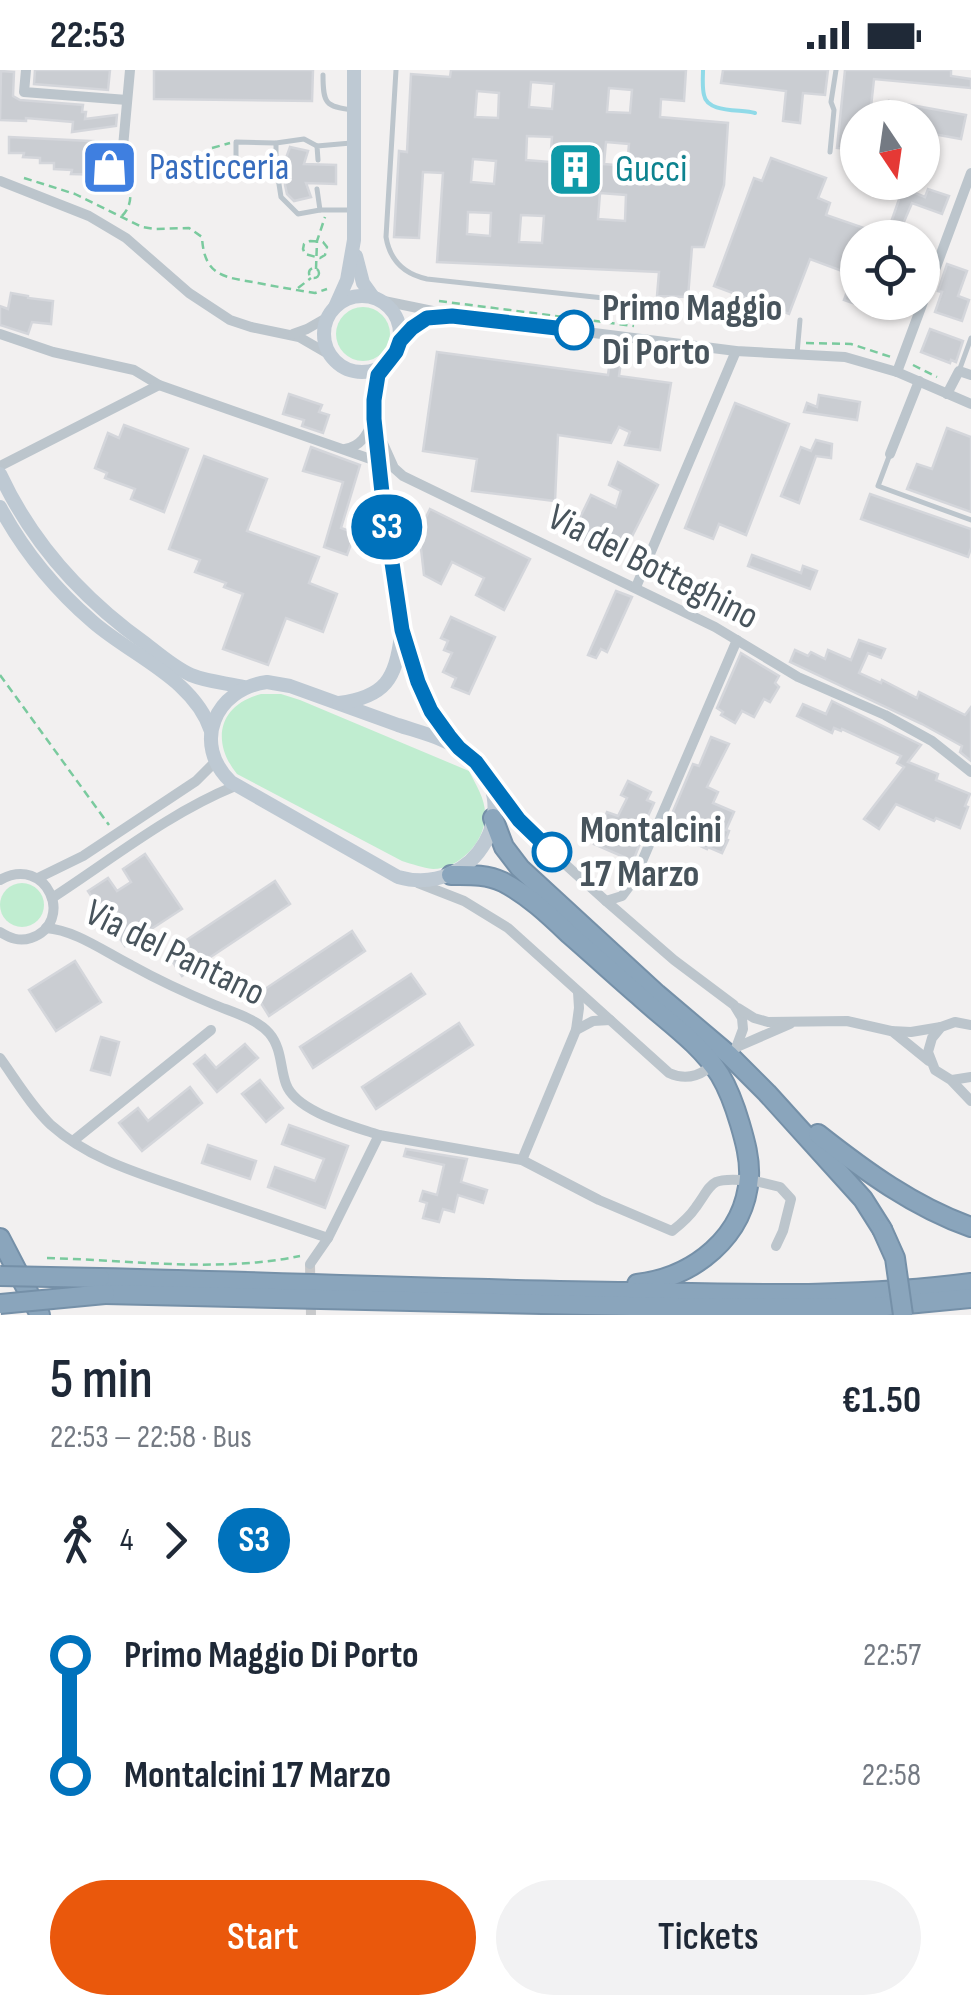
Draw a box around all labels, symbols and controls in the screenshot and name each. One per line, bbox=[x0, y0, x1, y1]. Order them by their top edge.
text: 22:53 bbox=[50, 13, 126, 58]
north arrow bbox=[840, 100, 940, 200]
map controls bbox=[840, 100, 940, 320]
shop icon: Pasticceria bbox=[80, 137, 140, 197]
building icon: Gucci bbox=[546, 139, 606, 199]
place label: Pasticceria bbox=[149, 145, 289, 190]
place label: Gucci bbox=[615, 147, 687, 192]
button: locate bbox=[840, 220, 940, 320]
place label: Primo Maggio Di Porto bbox=[602, 286, 782, 375]
marker: Primo Maggio Di Porto bbox=[555, 311, 593, 349]
line badge: S3 bbox=[342, 494, 432, 560]
street label: Via del Botteghino bbox=[540, 495, 766, 639]
text: S3 bbox=[371, 506, 403, 549]
place label: Montalcini 17 Marzo bbox=[580, 808, 722, 897]
marker: Montalcini 17 Marzo bbox=[533, 833, 571, 871]
street label: Via del Pantano bbox=[78, 890, 272, 1016]
text: 5 min bbox=[50, 1347, 153, 1414]
text: €1.50 bbox=[842, 1378, 921, 1423]
text: 22:53 – 22:58 · Bus bbox=[50, 1418, 252, 1457]
icon: walk bbox=[50, 1513, 105, 1568]
icon: forward bbox=[148, 1513, 203, 1568]
text: S3 bbox=[238, 1519, 270, 1562]
text: 4 bbox=[120, 1521, 133, 1560]
text: Primo Maggio Di Porto bbox=[124, 1633, 419, 1678]
text: 22:57 bbox=[863, 1636, 921, 1675]
text: Montalcini 17 Marzo bbox=[124, 1753, 391, 1798]
text: 22:58 bbox=[862, 1756, 921, 1795]
button: Start bbox=[50, 1880, 476, 1995]
button: Tickets bbox=[496, 1880, 921, 1995]

